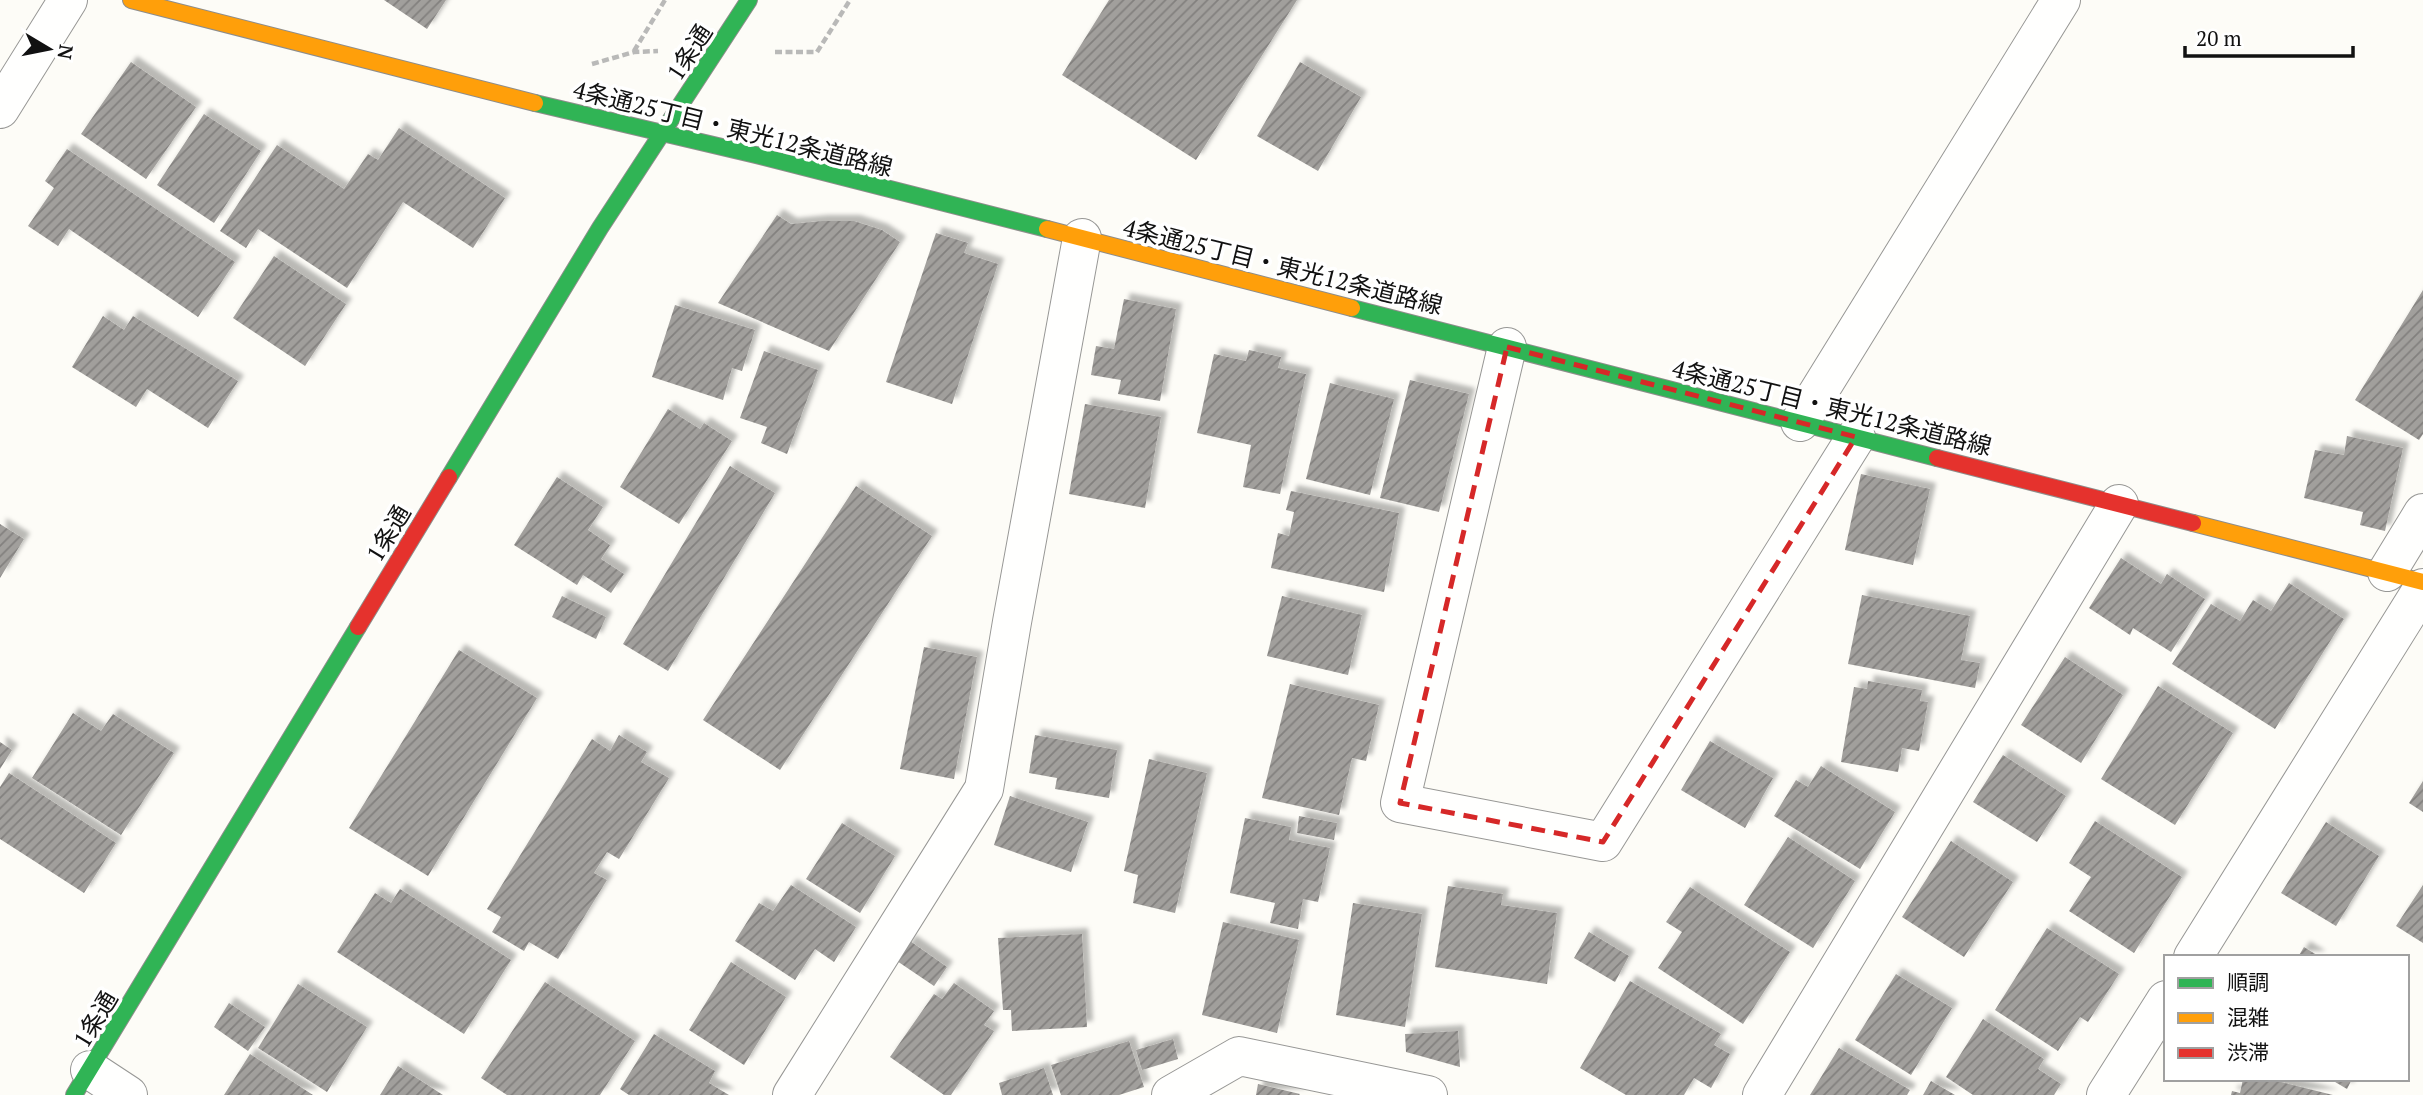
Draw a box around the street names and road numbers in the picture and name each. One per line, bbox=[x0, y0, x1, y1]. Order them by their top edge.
street label: 1条通 bbox=[659, 18, 719, 86]
street label: 4条通25丁目・東光12条道路線 bbox=[570, 73, 896, 183]
street label: 4条通25丁目・東光12条道路線 bbox=[1120, 211, 1446, 321]
street label: 4条通25丁目・東光12条道路線 bbox=[1669, 352, 1995, 462]
street label: 1条通 bbox=[359, 499, 417, 567]
street label: 1条通 bbox=[66, 985, 124, 1053]

